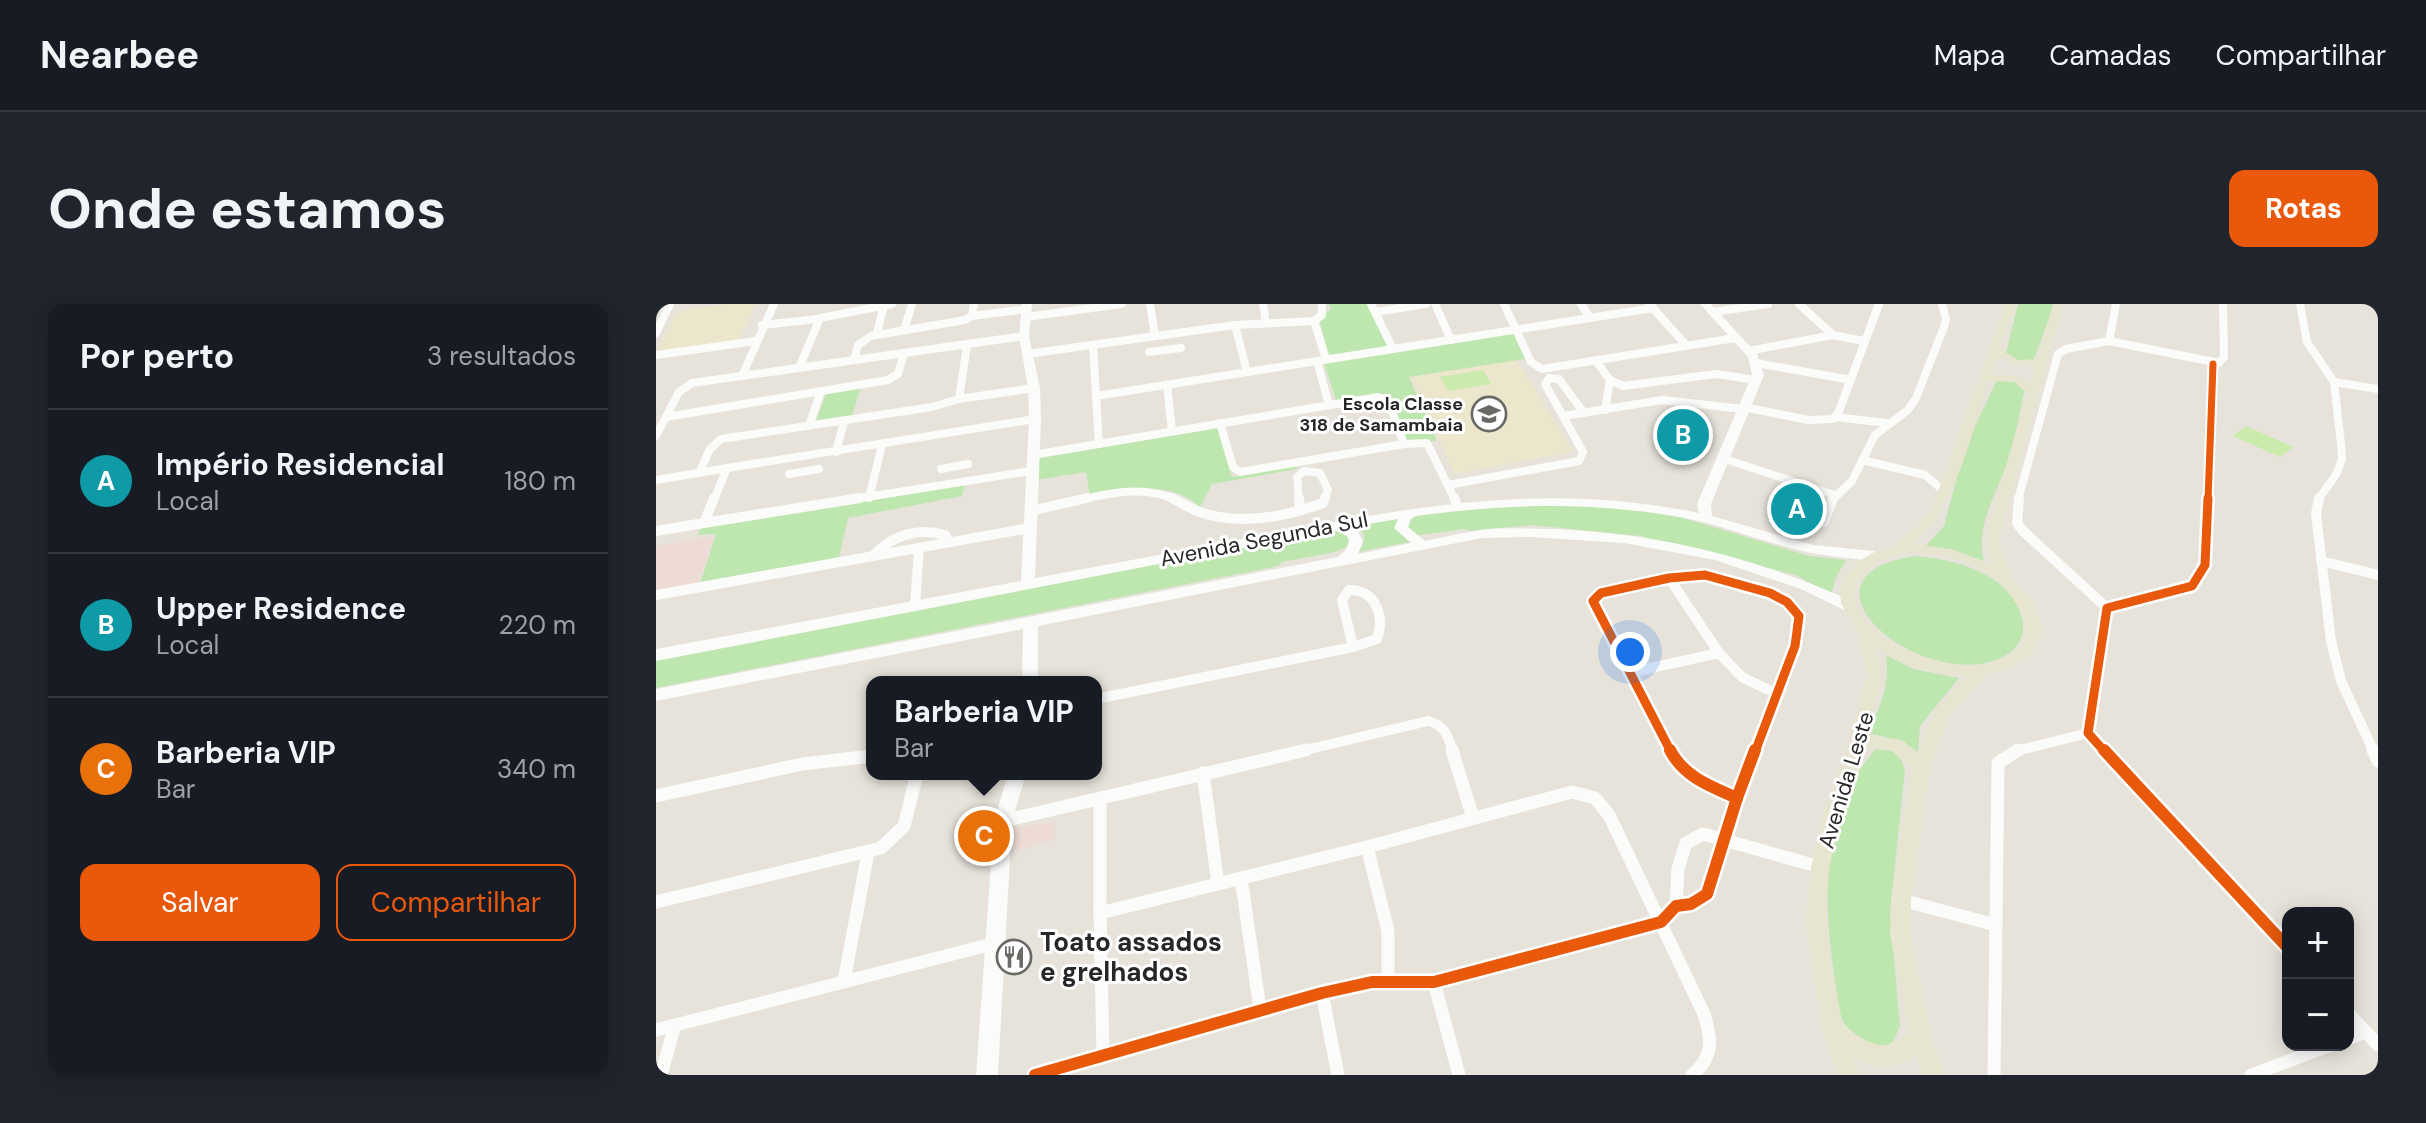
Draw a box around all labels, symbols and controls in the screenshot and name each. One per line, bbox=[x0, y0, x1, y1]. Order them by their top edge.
text: Nearbee bbox=[40, 30, 199, 80]
text: Mapa bbox=[1934, 37, 2005, 74]
text: Camadas bbox=[2049, 37, 2172, 74]
text: Compartilhar bbox=[2216, 37, 2386, 74]
button: Rotas bbox=[2229, 170, 2378, 247]
text: Onde estamos bbox=[48, 172, 446, 245]
text: Por perto bbox=[80, 334, 234, 379]
text: 3 resultados bbox=[427, 339, 576, 373]
place label: Escola Classe 318 de Samambaia bbox=[1300, 392, 1463, 437]
school or university icon: Escola Classe 318 de Samambaia bbox=[1470, 395, 1508, 433]
pin: B bbox=[1657, 405, 1709, 465]
text: Império Residencial bbox=[156, 445, 444, 484]
text: A bbox=[97, 464, 115, 498]
text: 180 m bbox=[504, 464, 576, 498]
pin: A bbox=[1771, 479, 1823, 539]
text: Local bbox=[156, 484, 219, 518]
street label: Avenida Segunda Sul bbox=[1158, 505, 1370, 573]
text: Upper Residence bbox=[156, 589, 406, 628]
text: B bbox=[98, 608, 114, 642]
text: 220 m bbox=[498, 608, 576, 642]
text: Local bbox=[156, 628, 219, 662]
your location bbox=[1610, 632, 1650, 672]
popup bbox=[866, 676, 1102, 780]
text: Barberia VIP bbox=[894, 692, 1074, 731]
street label: Avenida Leste bbox=[1811, 708, 1881, 852]
text: Bar bbox=[894, 731, 934, 765]
text: Barberia VIP bbox=[156, 733, 336, 772]
text: C bbox=[96, 752, 116, 786]
text: 340 m bbox=[497, 752, 576, 786]
text: Bar bbox=[156, 772, 195, 806]
pin: C bbox=[958, 806, 1010, 866]
button: Salvar bbox=[80, 864, 320, 941]
button: Compartilhar bbox=[336, 864, 576, 941]
map controls bbox=[2282, 907, 2354, 1051]
button: + bbox=[2282, 907, 2354, 979]
place label: Toato assados e grelhados bbox=[1040, 925, 1222, 989]
restaurant icon: Toato assados e grelhados bbox=[995, 938, 1033, 976]
button: − bbox=[2282, 979, 2354, 1051]

